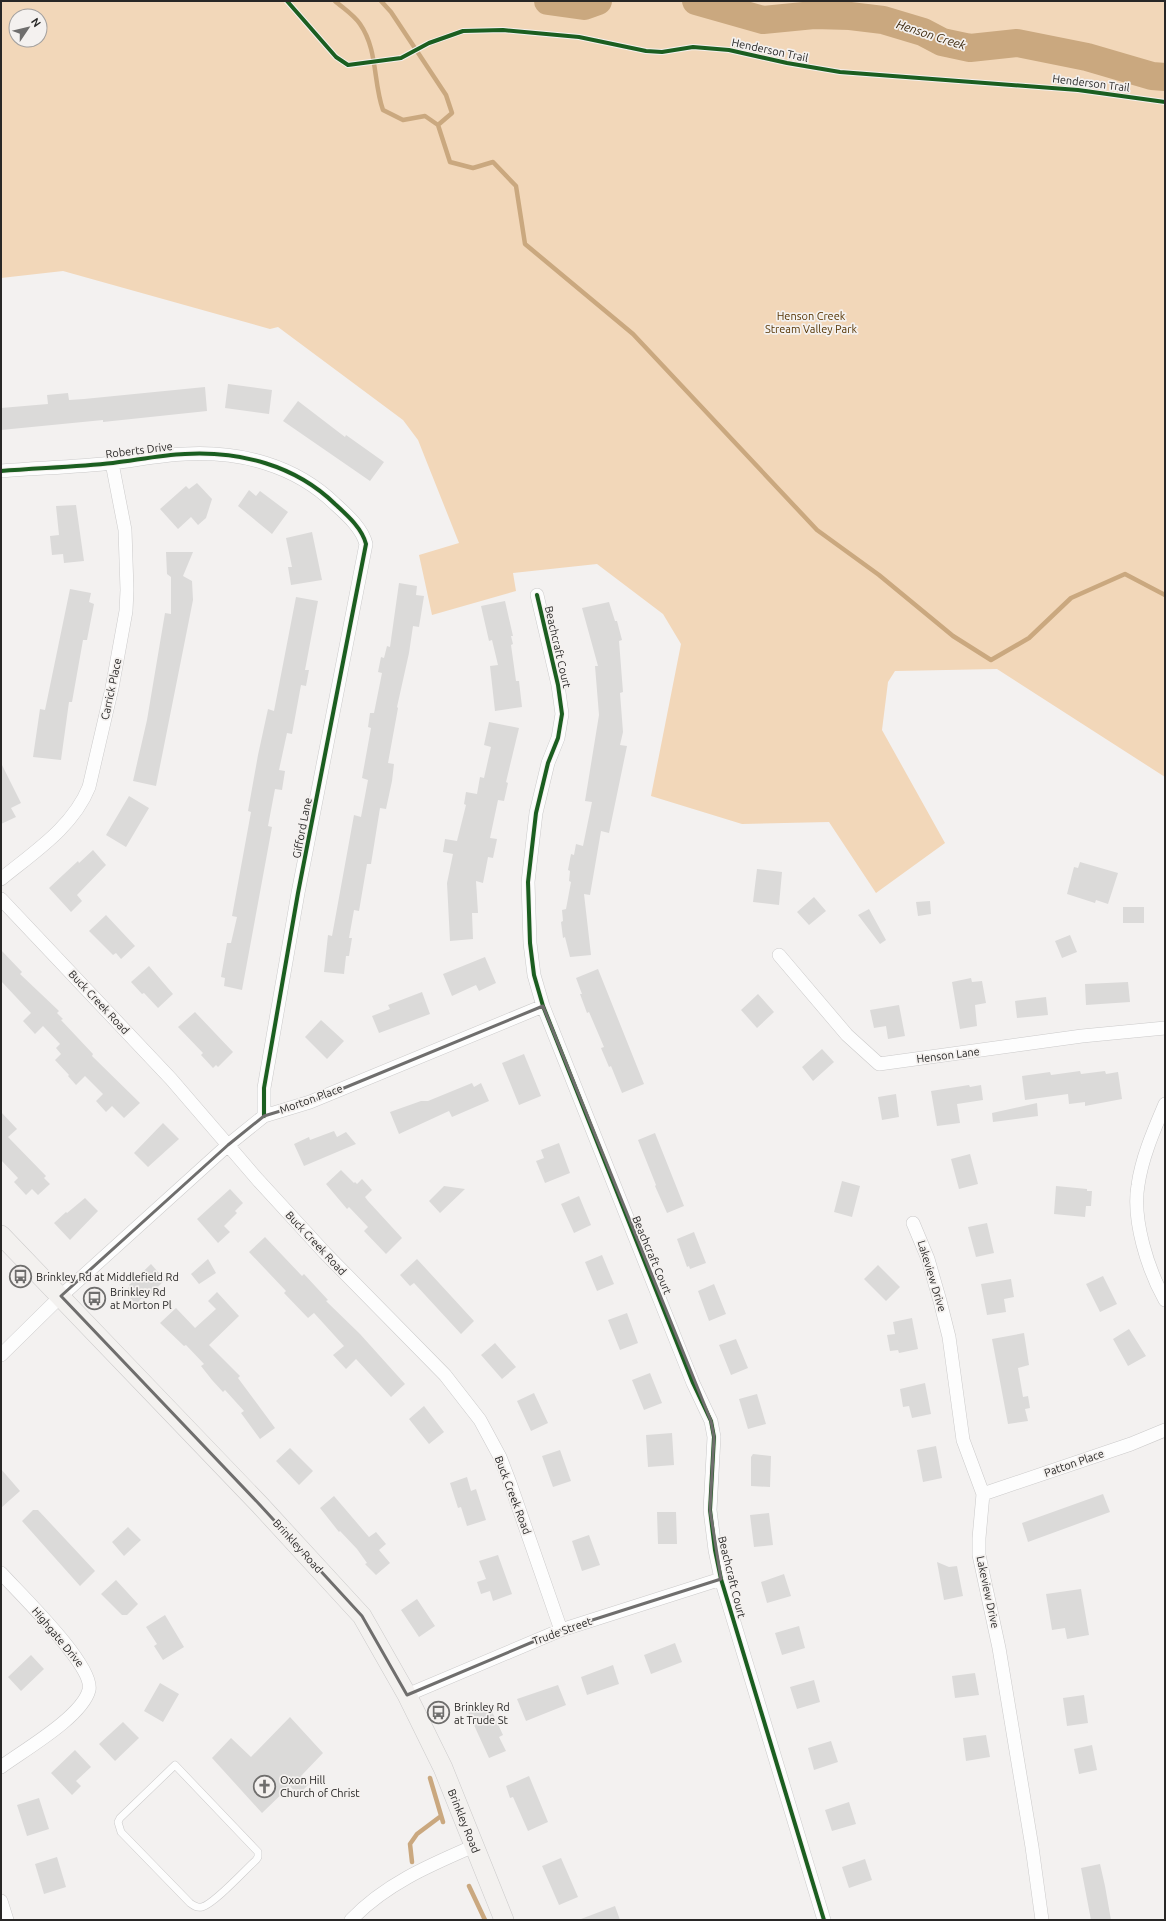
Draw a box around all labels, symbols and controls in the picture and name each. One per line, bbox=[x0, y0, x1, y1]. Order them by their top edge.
north arrow bbox=[8, 8, 48, 48]
text: N bbox=[29, 15, 43, 29]
water label: Henson Creek bbox=[895, 17, 968, 52]
street label: Henderson Trail bbox=[731, 36, 809, 64]
street label: Henderson Trail bbox=[1052, 72, 1130, 94]
park label: Henson Creek Stream Valley Park bbox=[765, 310, 857, 335]
street label: Roberts Drive bbox=[105, 440, 173, 460]
street label: Beachcraft Court bbox=[543, 605, 573, 690]
street label: Carrick Place bbox=[99, 657, 123, 721]
street label: Gifford Lane bbox=[290, 797, 314, 859]
street label: Buck Creek Road bbox=[66, 968, 132, 1036]
street label: Henson Lane bbox=[916, 1045, 980, 1065]
street label: Morton Place bbox=[278, 1082, 344, 1116]
street label: Buck Creek Road bbox=[283, 1209, 349, 1277]
street label: Beachcraft Court bbox=[630, 1214, 674, 1297]
street label: Lakeview Drive bbox=[915, 1239, 949, 1313]
bus stop icon: Brinkley Rd at Middlefield Rd bbox=[7, 1264, 33, 1290]
place label: Brinkley Rd at Middlefield Rd bbox=[36, 1271, 179, 1283]
bus stop icon: Brinkley Rd at Morton Pl bbox=[81, 1285, 107, 1311]
place label: Brinkley Rd at Morton Pl bbox=[110, 1286, 172, 1311]
street label: Patton Place bbox=[1043, 1447, 1105, 1479]
street label: Buck Creek Road bbox=[493, 1454, 533, 1536]
street label: Brinkley Road bbox=[271, 1517, 325, 1575]
street label: Beachcraft Court bbox=[716, 1535, 748, 1620]
street label: Lakeview Drive bbox=[974, 1555, 1002, 1629]
street label: Highgate Drive bbox=[30, 1605, 86, 1669]
street label: Trude Street bbox=[531, 1615, 594, 1647]
bus stop icon: Brinkley Rd at Trude St bbox=[425, 1700, 451, 1726]
place label: Brinkley Rd at Trude St bbox=[454, 1701, 510, 1726]
church icon: Oxon Hill Church of Christ bbox=[251, 1773, 277, 1799]
place label: Oxon Hill Church of Christ bbox=[280, 1774, 360, 1799]
street label: Brinkley Road bbox=[446, 1787, 482, 1855]

